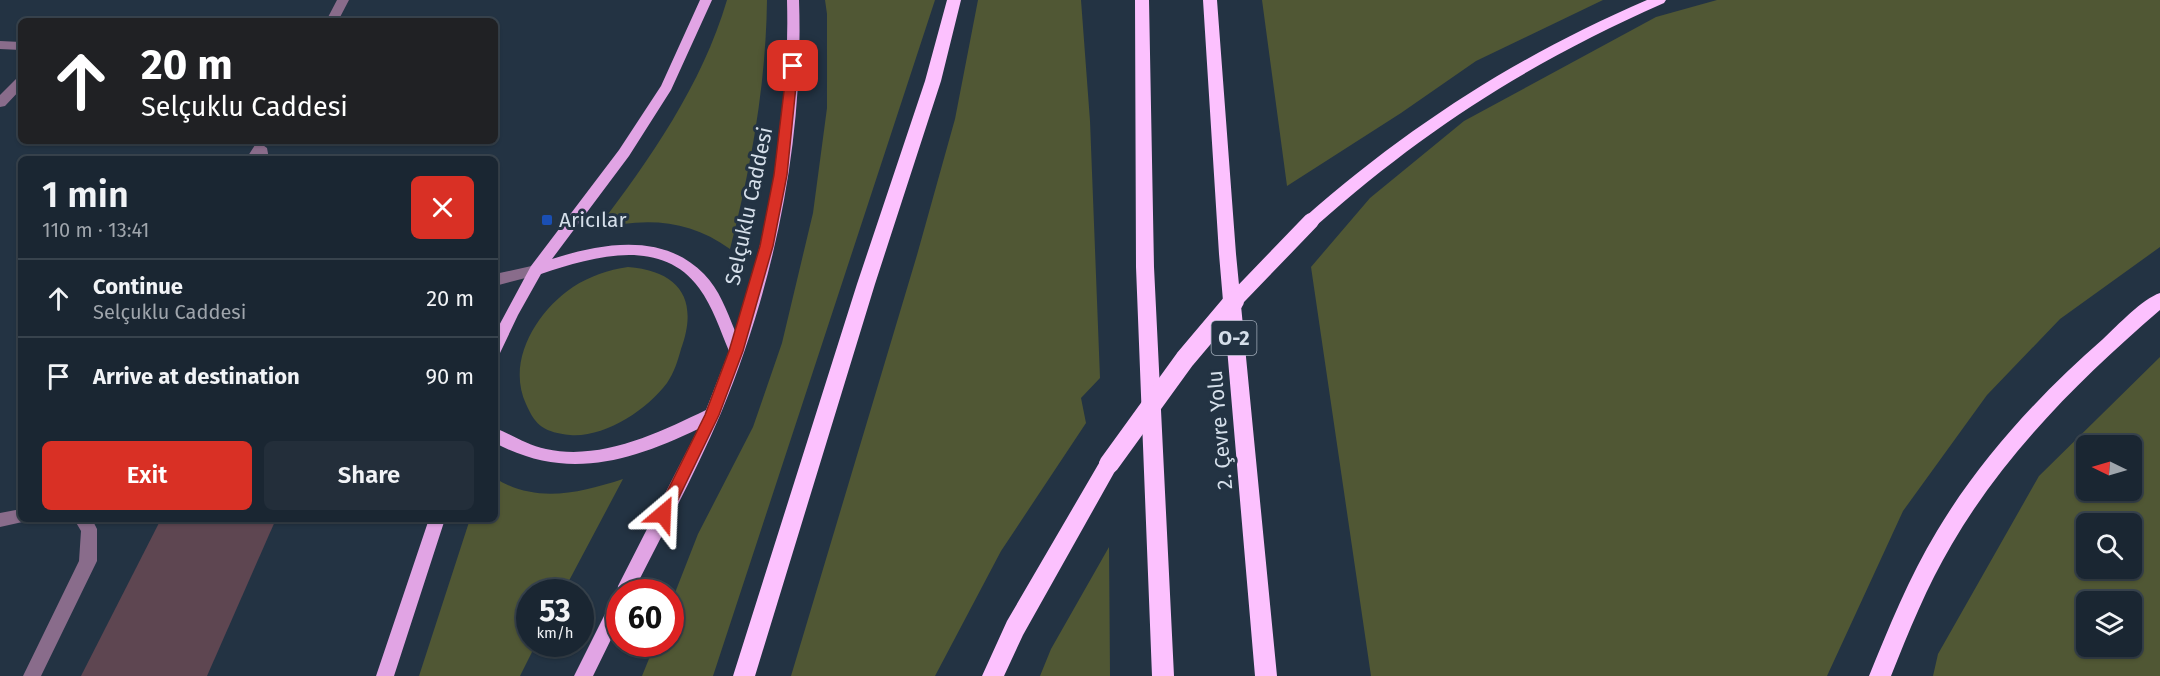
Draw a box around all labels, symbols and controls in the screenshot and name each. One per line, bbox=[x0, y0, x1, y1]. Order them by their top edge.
text: 20 m bbox=[141, 40, 233, 90]
pin bbox=[767, 40, 818, 91]
icon: ahead bbox=[42, 42, 120, 120]
icon: arrive bbox=[776, 49, 809, 82]
text: Selçuklu Caddesi bbox=[141, 91, 348, 123]
street label: Selçuklu Caddesi bbox=[720, 125, 778, 287]
text: 1 min bbox=[42, 173, 129, 217]
button: close bbox=[411, 176, 474, 239]
place label: Aricılar bbox=[559, 207, 627, 233]
marker: Aricılar bbox=[540, 213, 554, 227]
text: 110 m · 13:41 bbox=[42, 218, 150, 242]
text: Continue bbox=[93, 273, 183, 300]
icon: ahead bbox=[42, 282, 75, 315]
text: 20 m bbox=[426, 285, 474, 312]
text: Selçuklu Caddesi bbox=[93, 300, 246, 324]
road number: O-2 bbox=[1212, 321, 1256, 355]
icon: arrive bbox=[42, 360, 75, 393]
text: Arrive at destination bbox=[93, 363, 300, 390]
text: 90 m bbox=[425, 363, 474, 390]
street label: 2. Çevre Yolu bbox=[1202, 369, 1238, 491]
north arrow bbox=[2076, 435, 2142, 501]
map controls bbox=[2076, 435, 2142, 657]
button: Exit bbox=[42, 441, 252, 510]
button: Share bbox=[264, 441, 474, 510]
position arrow bbox=[631, 482, 695, 546]
button: search bbox=[2076, 513, 2142, 579]
speed limit sign: 60 bbox=[606, 579, 684, 657]
button: layers bbox=[2076, 591, 2142, 657]
text: 53 bbox=[539, 593, 571, 629]
text: km/h bbox=[536, 624, 574, 642]

